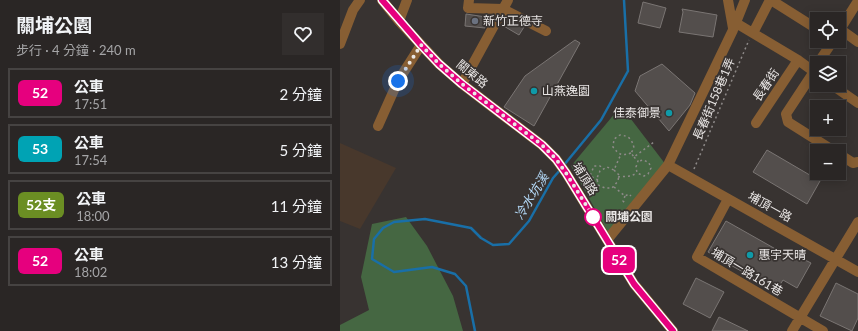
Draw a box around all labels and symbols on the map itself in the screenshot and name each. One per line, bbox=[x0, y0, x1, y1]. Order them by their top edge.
place label: 新竹正德寺 bbox=[483, 13, 543, 28]
marker: 新竹正德寺 bbox=[470, 16, 480, 26]
street label: 長春街158巷1弄 bbox=[689, 55, 738, 142]
street label: 關東路 bbox=[454, 56, 491, 91]
street label: 長春街 bbox=[749, 66, 782, 104]
your location bbox=[388, 71, 408, 91]
place label: 山燕逸園 bbox=[542, 83, 590, 98]
marker: 山燕逸園 bbox=[529, 86, 539, 96]
place label: 佳泰御景 bbox=[613, 105, 661, 120]
marker: 佳泰御景 bbox=[664, 108, 674, 118]
street label: 埔頂路 bbox=[570, 159, 601, 198]
water label: 冷水坑溪 bbox=[510, 168, 553, 222]
street label: 埔頂一路 bbox=[746, 188, 795, 225]
marker: 關埔公園 bbox=[584, 208, 602, 226]
place label: 關埔公園 bbox=[605, 209, 653, 224]
street label: 埔頂一路161巷 bbox=[709, 244, 786, 299]
line badge: 52 bbox=[601, 247, 637, 273]
place label: 惠宇天晴 bbox=[758, 247, 806, 262]
marker: 惠宇天晴 bbox=[745, 250, 755, 260]

